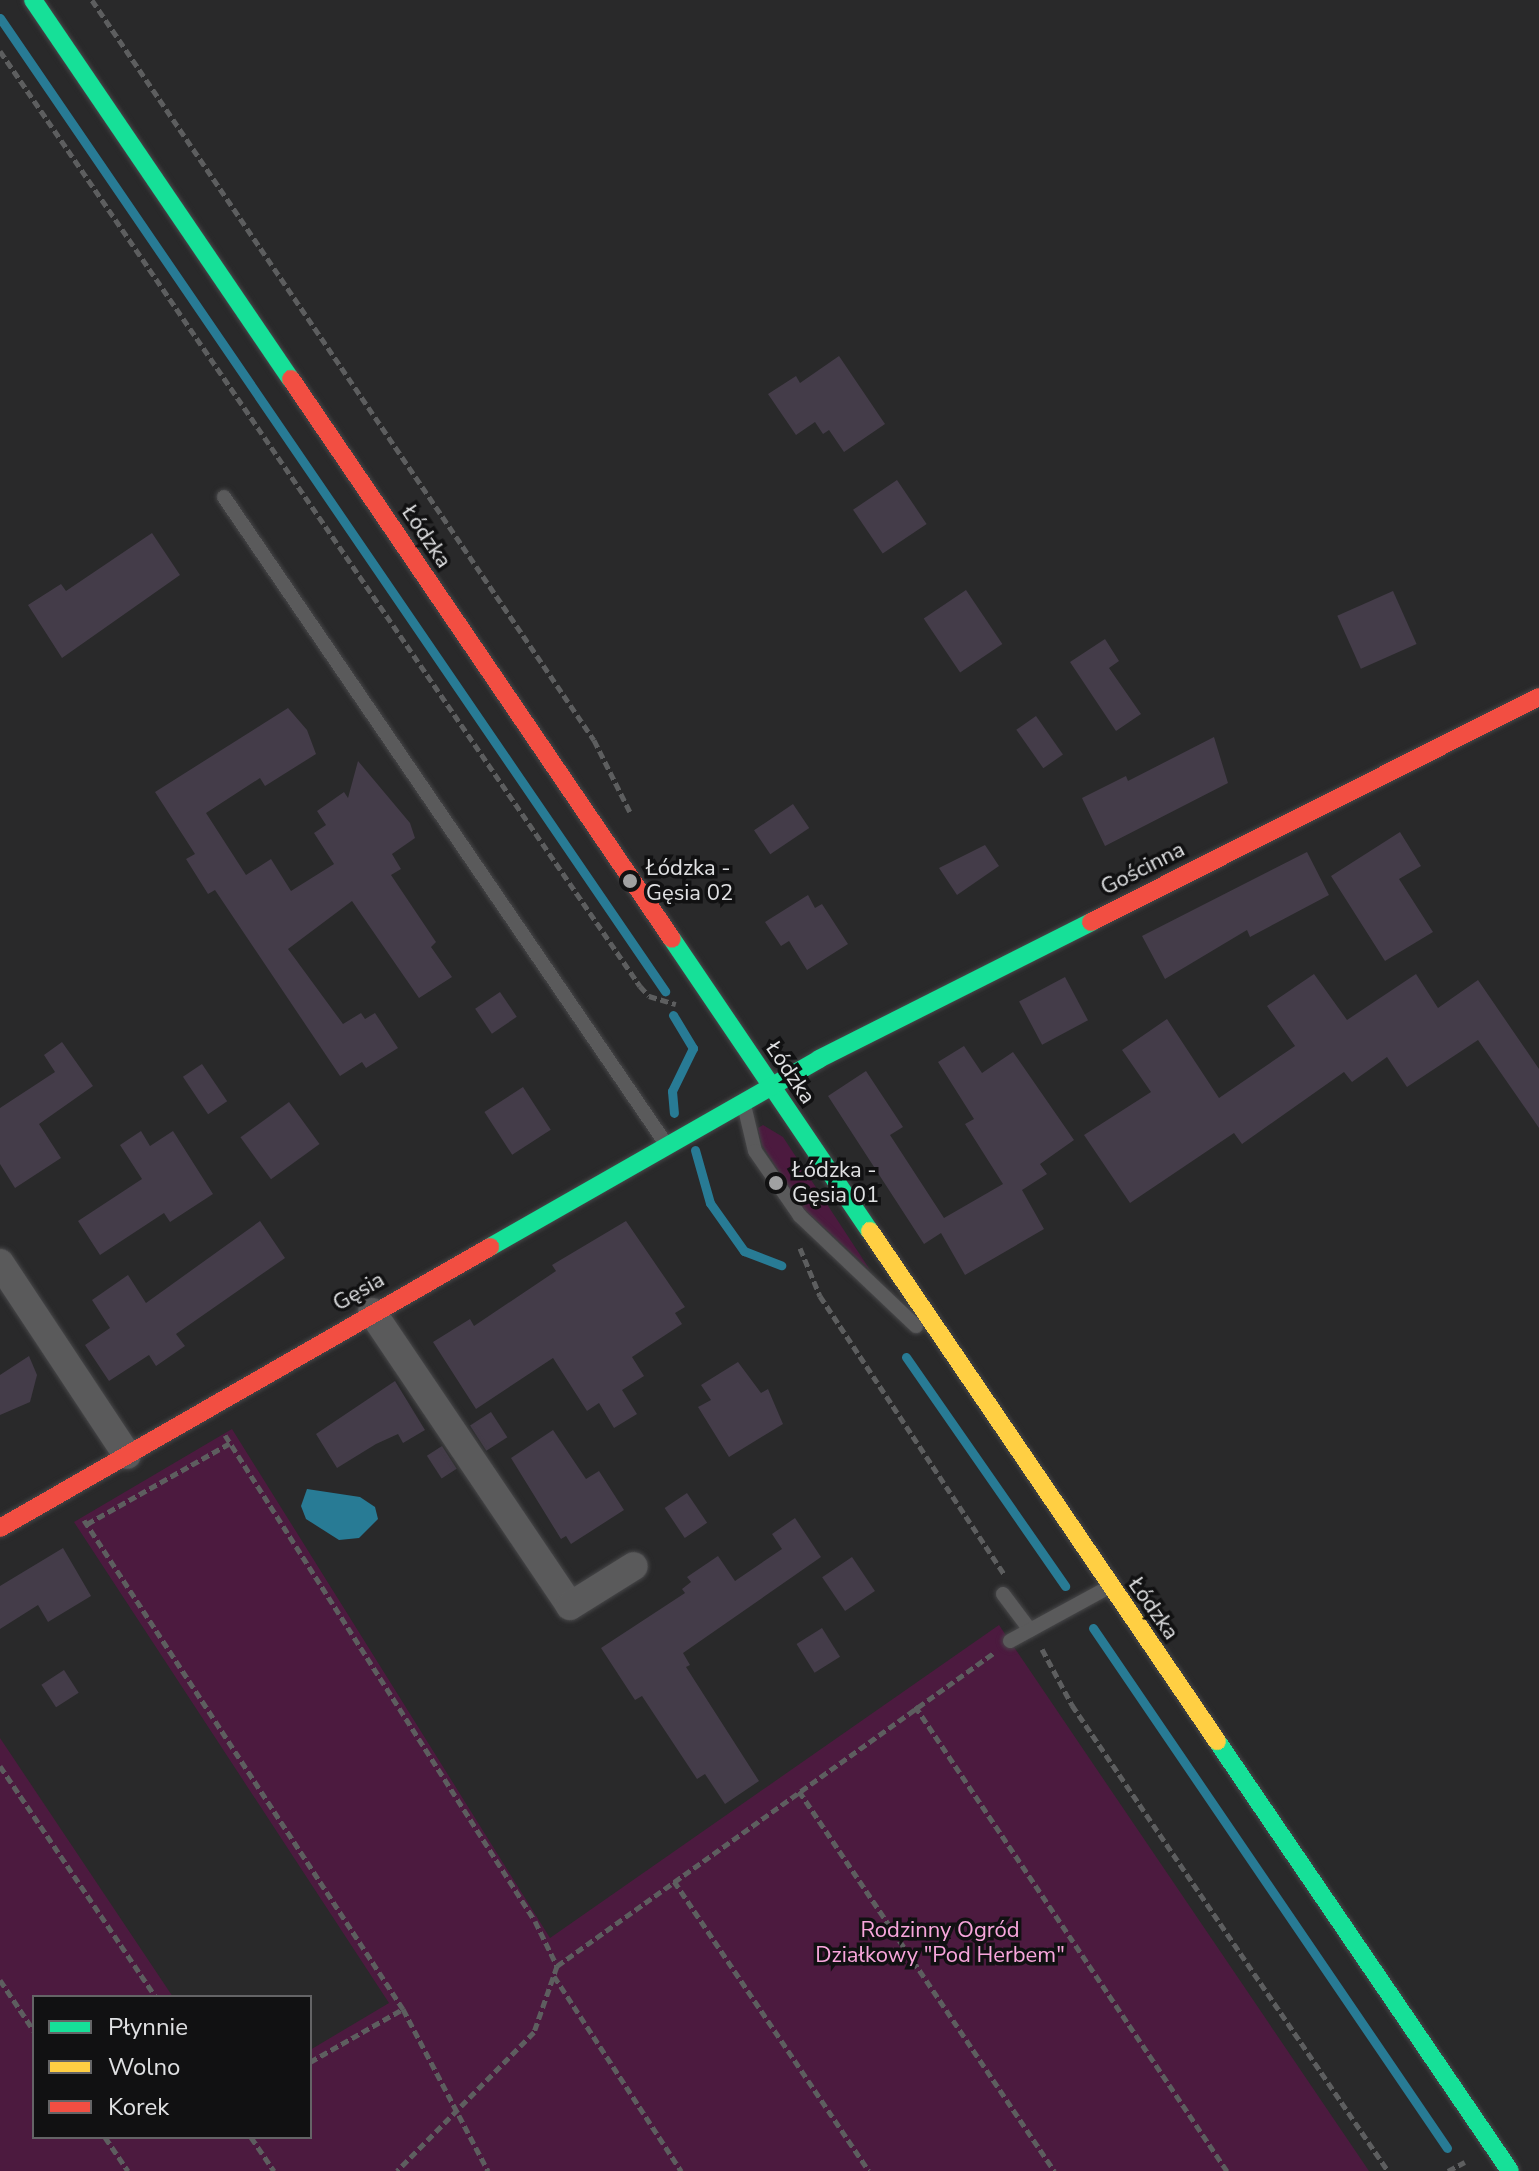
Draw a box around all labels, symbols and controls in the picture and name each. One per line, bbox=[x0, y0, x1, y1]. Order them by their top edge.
street label: Łódzka bbox=[396, 501, 456, 573]
street label: Gościnna bbox=[1097, 837, 1189, 901]
place label: Łódzka - Gęsia 02 bbox=[646, 855, 733, 906]
marker: Łódzka - Gęsia 02 bbox=[621, 872, 639, 890]
street label: Łódzka bbox=[760, 1037, 820, 1109]
place label: Łódzka - Gęsia 01 bbox=[792, 1157, 879, 1208]
marker: Łódzka - Gęsia 01 bbox=[767, 1174, 785, 1192]
street label: Gęsia bbox=[329, 1267, 389, 1317]
street label: Łódzka bbox=[1122, 1573, 1184, 1645]
park label: Rodzinny Ogród Działkowy "Pod Herbem" bbox=[815, 1917, 1065, 1968]
legend bbox=[32, 1995, 312, 2139]
text: Płynnie bbox=[108, 2011, 188, 2043]
text: Wolno bbox=[108, 2051, 180, 2083]
text: Korek bbox=[108, 2091, 169, 2123]

